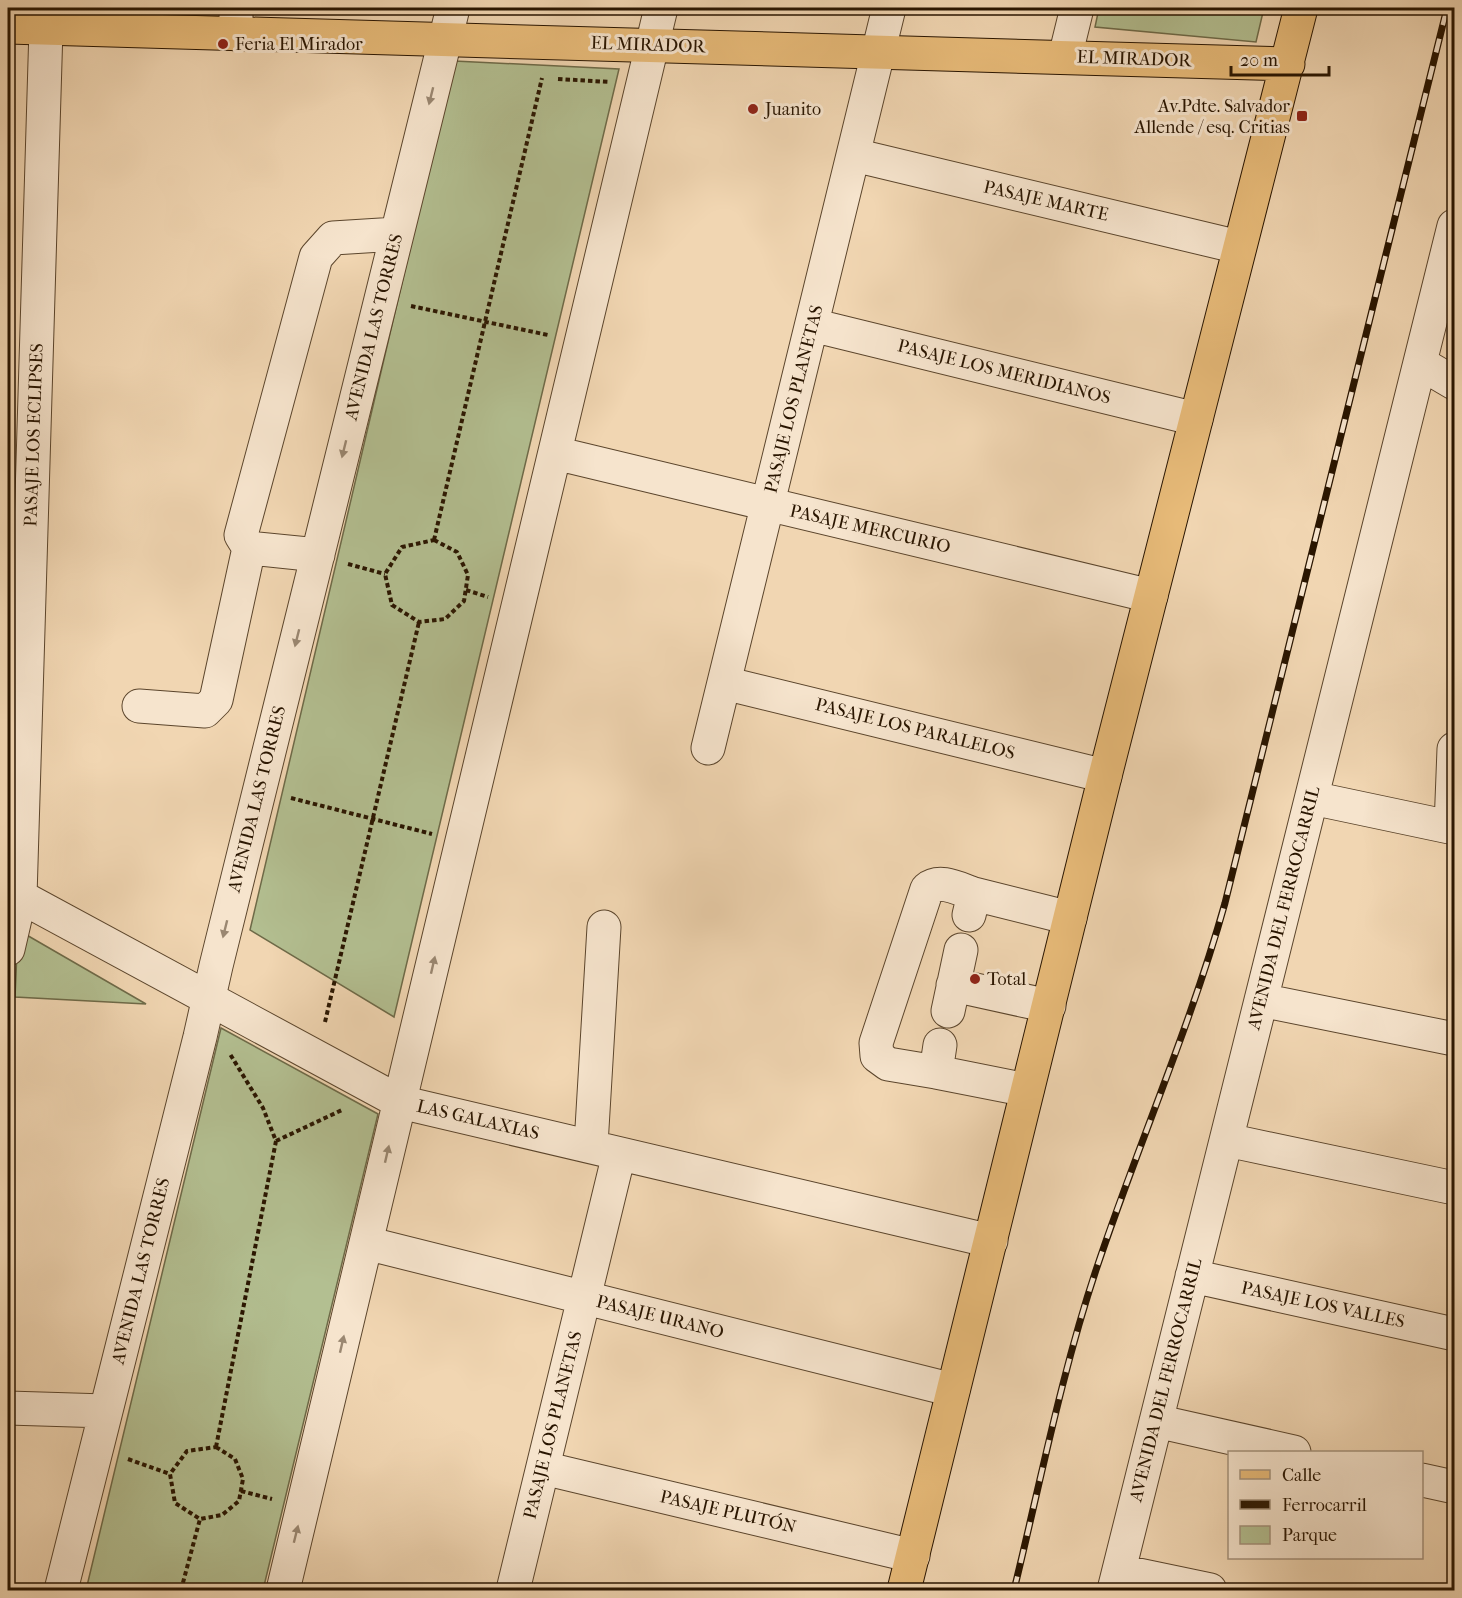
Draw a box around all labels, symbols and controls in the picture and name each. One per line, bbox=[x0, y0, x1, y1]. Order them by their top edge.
street label: EL MIRADOR bbox=[590, 33, 707, 58]
place label: Feria El Mirador bbox=[235, 34, 363, 55]
marker: Feria El Mirador bbox=[216, 37, 230, 51]
scale bar bbox=[1231, 39, 1328, 77]
street label: EL MIRADOR bbox=[1076, 47, 1193, 72]
text: 20 m bbox=[1240, 50, 1278, 71]
one-way arrow bbox=[426, 87, 436, 105]
place label: Av.Pdte. Salvador Allende / esq. Critias bbox=[1134, 96, 1290, 138]
place label: Juanito bbox=[763, 99, 821, 120]
marker: Juanito bbox=[746, 102, 760, 116]
marker: Av.Pdte. Salvador Allende / esq. Critias bbox=[1295, 109, 1309, 123]
street label: PASAJE MARTE bbox=[981, 176, 1111, 226]
street label: AVENIDA LAS TORRES bbox=[340, 232, 407, 423]
street label: PASAJE LOS PLANETAS bbox=[760, 303, 828, 495]
street label: PASAJE LOS MERIDIANOS bbox=[895, 335, 1113, 409]
street label: PASAJE LOS ECLIPSES bbox=[20, 343, 48, 527]
one-way arrow bbox=[339, 439, 349, 458]
street label: PASAJE MERCURIO bbox=[788, 500, 952, 558]
one-way arrow bbox=[292, 629, 302, 647]
street label: PASAJE LOS PARALELOS bbox=[813, 694, 1017, 764]
street label: AVENIDA LAS TORRES bbox=[223, 704, 290, 895]
street label: AVENIDA DEL FERROCARRIL bbox=[1243, 784, 1324, 1033]
one-way arrow bbox=[219, 920, 229, 938]
one-way arrow bbox=[429, 955, 438, 974]
place label: Total bbox=[987, 969, 1026, 990]
marker: Total bbox=[968, 972, 982, 986]
street label: LAS GALAXIAS bbox=[415, 1096, 541, 1144]
one-way arrow bbox=[383, 1145, 393, 1164]
street label: AVENIDA LAS TORRES bbox=[107, 1176, 174, 1367]
street label: AVENIDA DEL FERROCARRIL bbox=[1125, 1256, 1206, 1505]
street label: PASAJE LOS VALLES bbox=[1239, 1277, 1407, 1333]
street label: PASAJE URANO bbox=[594, 1291, 726, 1343]
street label: PASAJE LOS PLANETAS bbox=[519, 1329, 587, 1521]
one-way arrow bbox=[337, 1335, 347, 1353]
legend bbox=[1228, 1451, 1423, 1559]
text: Calle bbox=[1282, 1465, 1321, 1486]
street label: PASAJE PLUTÓN bbox=[658, 1484, 799, 1538]
text: Ferrocarril bbox=[1282, 1495, 1367, 1516]
one-way arrow bbox=[292, 1524, 302, 1543]
text: Parque bbox=[1282, 1525, 1337, 1546]

